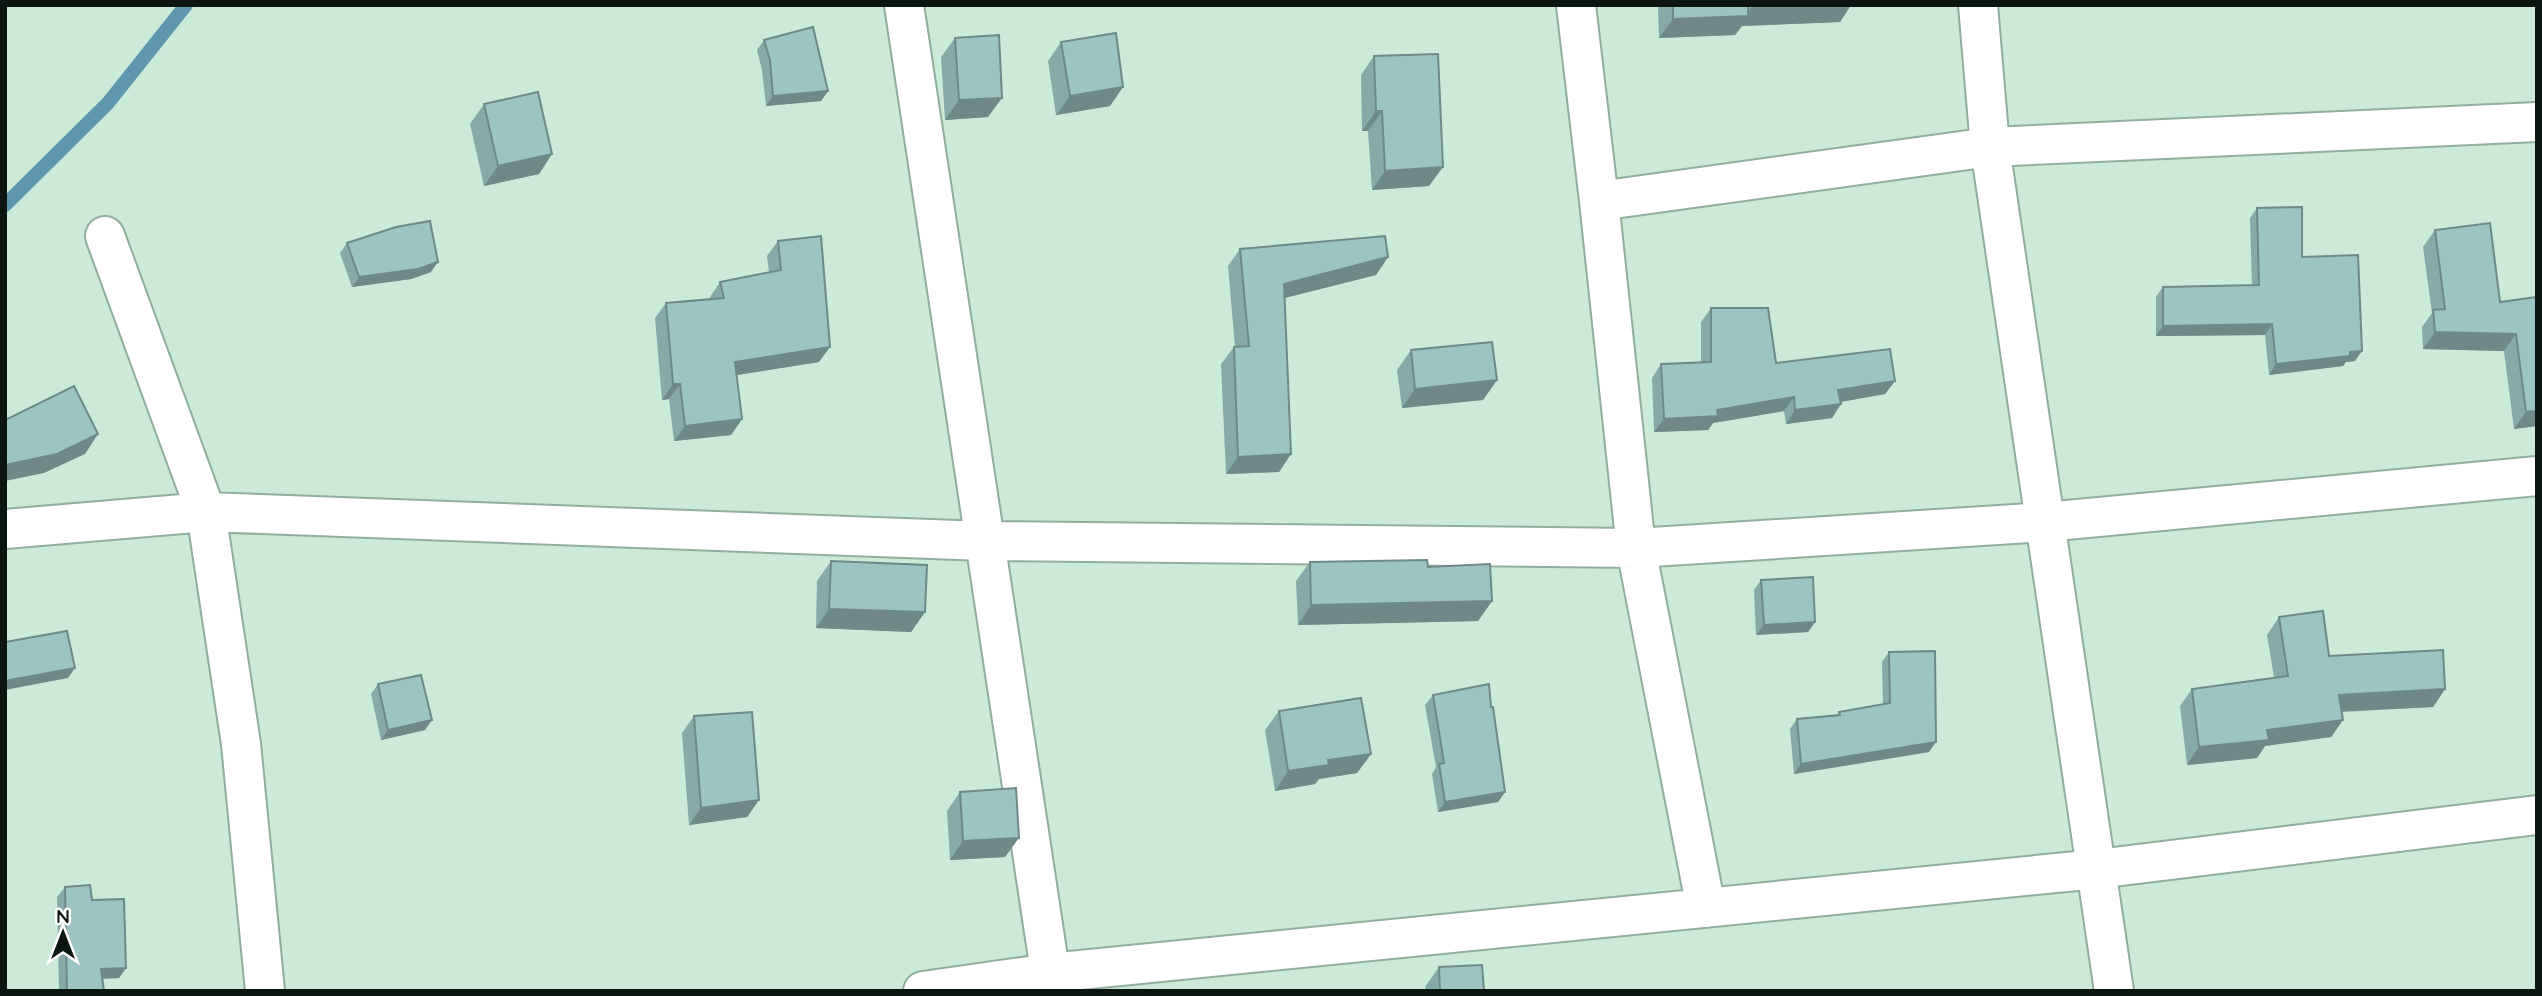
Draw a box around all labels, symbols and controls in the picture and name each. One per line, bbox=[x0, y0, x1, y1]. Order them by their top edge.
north arrow bbox=[28, 898, 98, 968]
text: N bbox=[56, 904, 70, 928]

